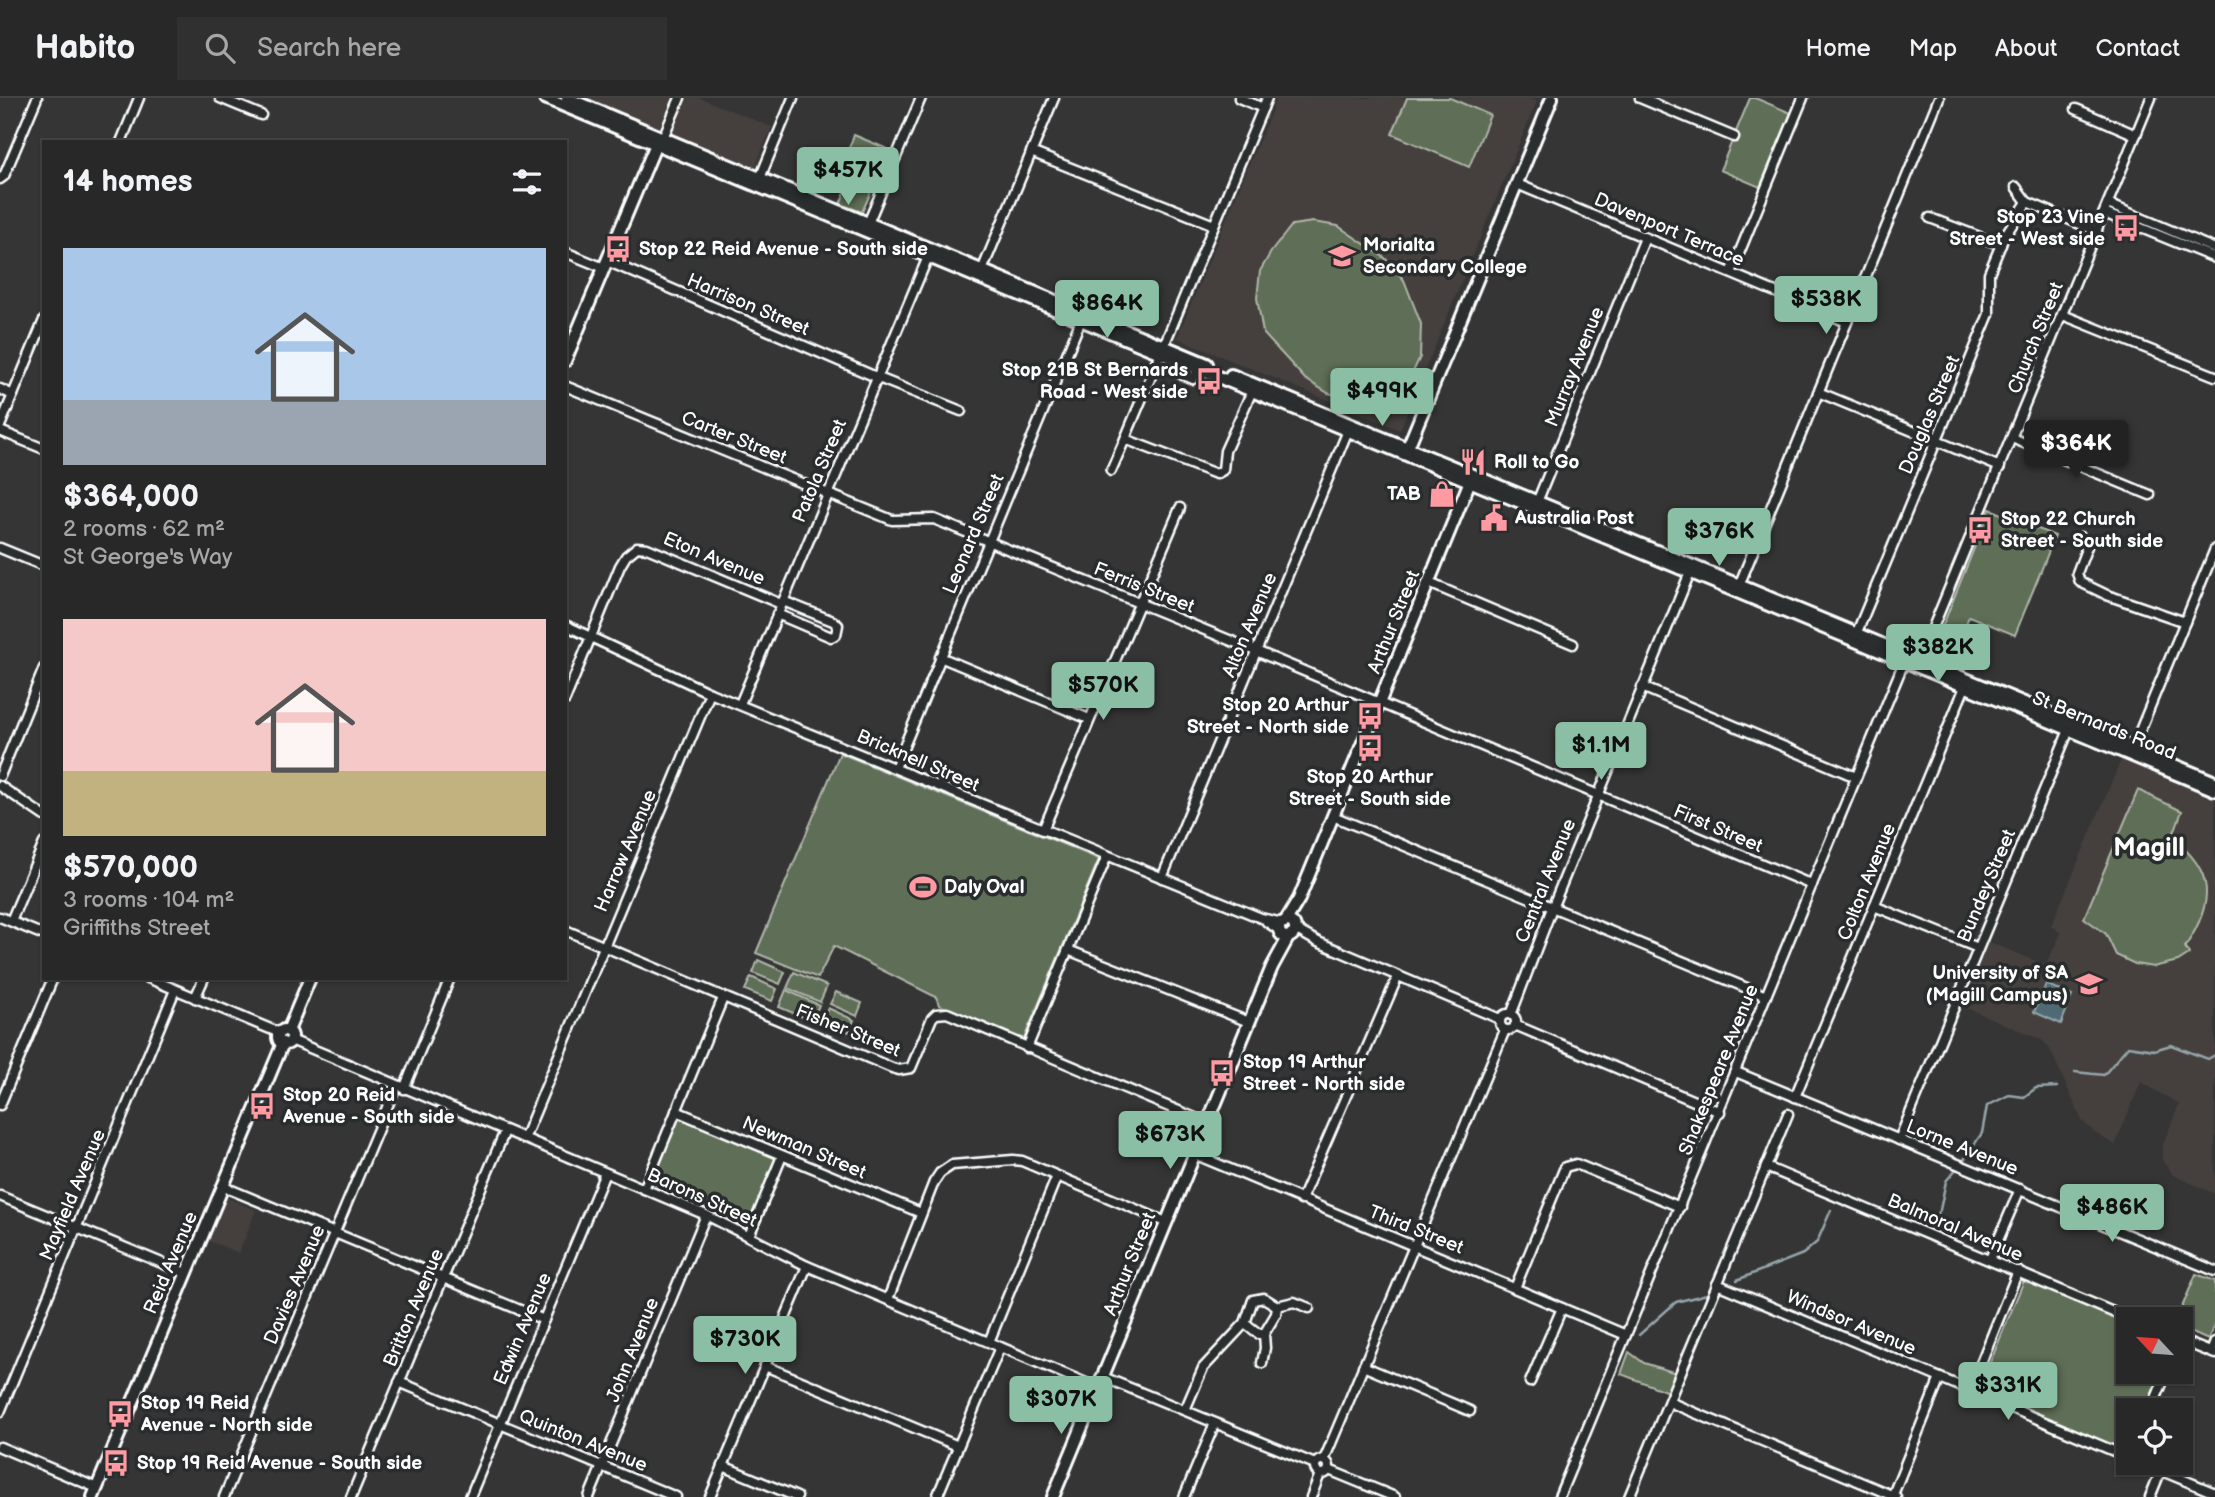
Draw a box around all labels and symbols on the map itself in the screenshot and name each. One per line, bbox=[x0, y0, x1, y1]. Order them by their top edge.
pin: $457K bbox=[799, 148, 897, 207]
street label: Davenport Terrace bbox=[1591, 188, 1747, 272]
place label: Stop 23 Vine Street - West side bbox=[1949, 206, 2105, 251]
bus stop icon: Stop 23 Vine Street - West side bbox=[2111, 213, 2141, 243]
bus stop icon: Stop 22 Reid Avenue - South side bbox=[603, 234, 633, 264]
place label: Morialta Secondary College bbox=[1363, 234, 1527, 279]
place label: Stop 22 Reid Avenue - South side bbox=[639, 238, 928, 261]
school or university icon: Morialta Secondary College bbox=[1327, 241, 1357, 271]
street label: Harrison Street bbox=[683, 269, 813, 341]
pin: $538K bbox=[1777, 276, 1875, 336]
street label: Church Street bbox=[2003, 279, 2069, 397]
pin: $864K bbox=[1058, 280, 1156, 340]
street label: Murray Avenue bbox=[1540, 304, 1610, 430]
street label: Douglas Street bbox=[1895, 352, 1965, 478]
place label: Stop 21B St Bernards Road - West side bbox=[1002, 359, 1188, 404]
bus stop icon: Stop 21B St Bernards Road - West side bbox=[1194, 366, 1224, 396]
pin: $499K bbox=[1333, 368, 1431, 428]
street label: Carter Street bbox=[678, 406, 790, 470]
street label: Patola Street bbox=[788, 416, 852, 526]
pin: $364K bbox=[2027, 420, 2125, 480]
restaurant icon: Roll to Go bbox=[1458, 447, 1488, 477]
place label: Roll to Go bbox=[1494, 451, 1579, 474]
street label: Leonard Street bbox=[938, 470, 1010, 597]
shop icon: TAB bbox=[1427, 479, 1457, 509]
place label: TAB bbox=[1387, 483, 1421, 506]
public building icon: Australia Post bbox=[1479, 503, 1509, 533]
place label: Australia Post bbox=[1514, 507, 1634, 530]
pin: $376K bbox=[1670, 508, 1768, 568]
place label: Stop 22 Church Street - South side bbox=[2001, 508, 2163, 553]
bus stop icon: Stop 22 Church Street - South side bbox=[1965, 515, 1995, 545]
street label: Eton Avenue bbox=[660, 527, 768, 591]
street label: Ferris Street bbox=[1090, 557, 1198, 619]
street label: Arthur Street bbox=[1363, 567, 1425, 677]
street label: Alton Avenue bbox=[1218, 569, 1282, 681]
pin: $382K bbox=[1889, 624, 1987, 684]
pin: $570K bbox=[1054, 662, 1152, 722]
street label: St Bernards Road bbox=[2029, 687, 2179, 765]
place label: Stop 20 Arthur Street - North side bbox=[1187, 694, 1349, 739]
bus stop icon: Stop 20 Arthur Street - North side bbox=[1355, 701, 1385, 731]
pin: $1.1M bbox=[1552, 722, 1650, 782]
street label: Bricknell Street bbox=[853, 725, 983, 797]
bus stop icon: Stop 20 Arthur Street - South side bbox=[1355, 733, 1385, 763]
place label: Stop 20 Arthur Street - South side bbox=[1289, 766, 1451, 811]
street label: Harrow Avenue bbox=[590, 787, 662, 915]
street label: First Street bbox=[1670, 800, 1766, 858]
street label: Central Avenue bbox=[1511, 816, 1581, 946]
street label: Colton Avenue bbox=[1833, 820, 1901, 944]
street label: Bundey Street bbox=[1953, 826, 2021, 946]
district label: Magill bbox=[2113, 833, 2185, 864]
sports icon: Daly Oval bbox=[908, 872, 938, 902]
place label: Daly Oval bbox=[944, 876, 1024, 899]
place label: University of SA (Magill Campus) bbox=[1926, 962, 2068, 1007]
school or university icon: University of SA (Magill Campus) bbox=[2074, 969, 2104, 999]
street label: Shakespeare Avenue bbox=[1674, 981, 1764, 1159]
street label: Fisher Street bbox=[792, 1000, 904, 1062]
place label: Stop 19 Arthur Street - North side bbox=[1243, 1051, 1405, 1096]
bus stop icon: Stop 19 Arthur Street - North side bbox=[1207, 1058, 1237, 1088]
place label: Stop 20 Reid Avenue - South side bbox=[282, 1084, 455, 1129]
bus stop icon: Stop 20 Reid Avenue - South side bbox=[247, 1091, 277, 1121]
street label: Newman Street bbox=[739, 1112, 870, 1185]
pin: $673K bbox=[1121, 1112, 1219, 1171]
street label: Lorne Avenue bbox=[1903, 1115, 2021, 1181]
street label: Mayfield Avenue bbox=[35, 1126, 111, 1264]
street label: Barons Street bbox=[643, 1163, 761, 1233]
pin: $486K bbox=[2063, 1184, 2161, 1244]
street label: Balmoral Avenue bbox=[1884, 1189, 2026, 1267]
street label: Third Street bbox=[1365, 1201, 1467, 1259]
street label: Reid Avenue bbox=[139, 1208, 203, 1318]
street label: Arthur Street bbox=[1099, 1209, 1161, 1319]
street label: Davies Avenue bbox=[260, 1222, 330, 1348]
street label: Britton Avenue bbox=[379, 1246, 449, 1370]
street label: Edwin Avenue bbox=[489, 1270, 557, 1388]
street label: Windsor Avenue bbox=[1783, 1285, 1919, 1361]
street label: John Avenue bbox=[602, 1294, 664, 1406]
north arrow bbox=[2116, 1307, 2193, 1384]
pin: $730K bbox=[696, 1316, 794, 1376]
pin: $331K bbox=[1959, 1362, 2057, 1422]
pin: $307K bbox=[1012, 1376, 1110, 1436]
place label: Stop 19 Reid Avenue - North side bbox=[140, 1392, 313, 1437]
bus stop icon: Stop 19 Reid Avenue - North side bbox=[105, 1399, 135, 1429]
street label: Quinton Avenue bbox=[516, 1405, 650, 1477]
bus stop icon: Stop 19 Reid Avenue - South side bbox=[101, 1448, 131, 1478]
place label: Stop 19 Reid Avenue - South side bbox=[137, 1452, 422, 1475]

